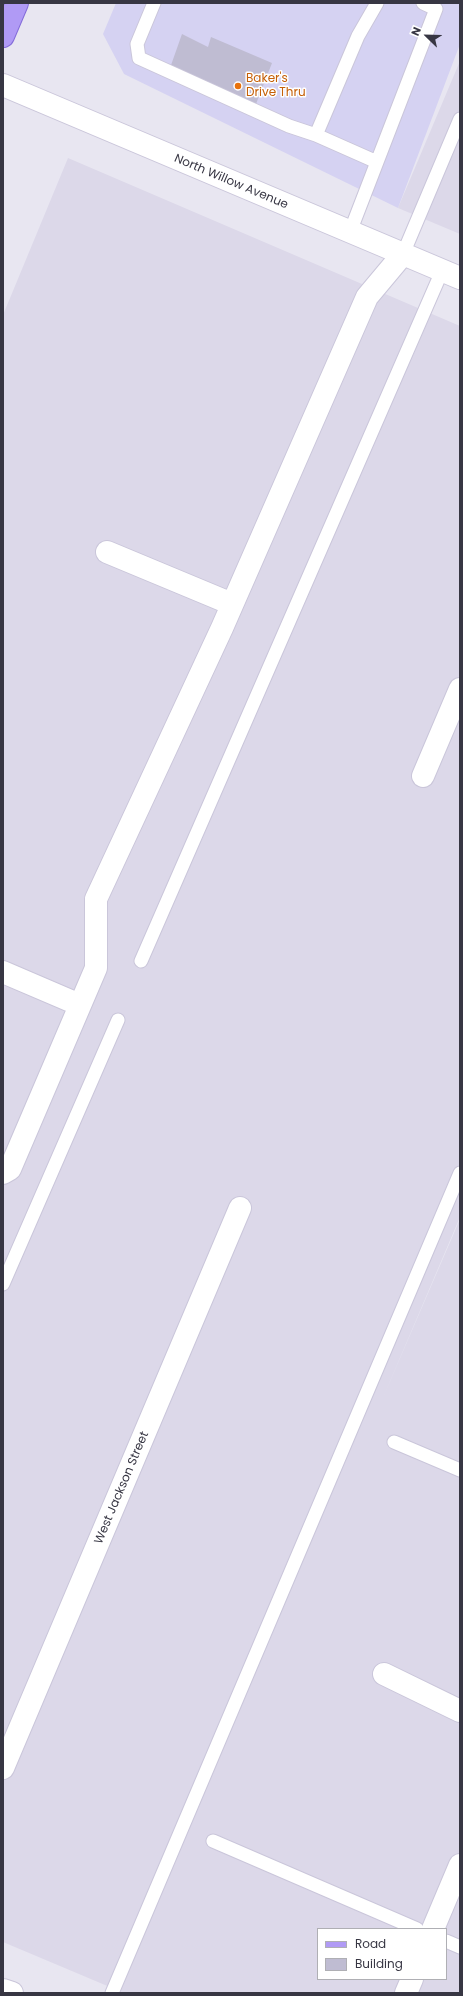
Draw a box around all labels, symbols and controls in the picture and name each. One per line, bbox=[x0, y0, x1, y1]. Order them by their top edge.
north arrow bbox=[407, 16, 447, 56]
text: N bbox=[407, 24, 425, 38]
place label: Baker's Drive Thru bbox=[246, 72, 306, 100]
marker: Baker's Drive Thru bbox=[233, 81, 243, 91]
street label: North Willow Avenue bbox=[172, 151, 290, 213]
street label: West Jackson Street bbox=[92, 1430, 152, 1546]
legend bbox=[317, 1928, 447, 1980]
text: Road bbox=[355, 1935, 386, 1952]
text: Building bbox=[355, 1955, 403, 1972]

